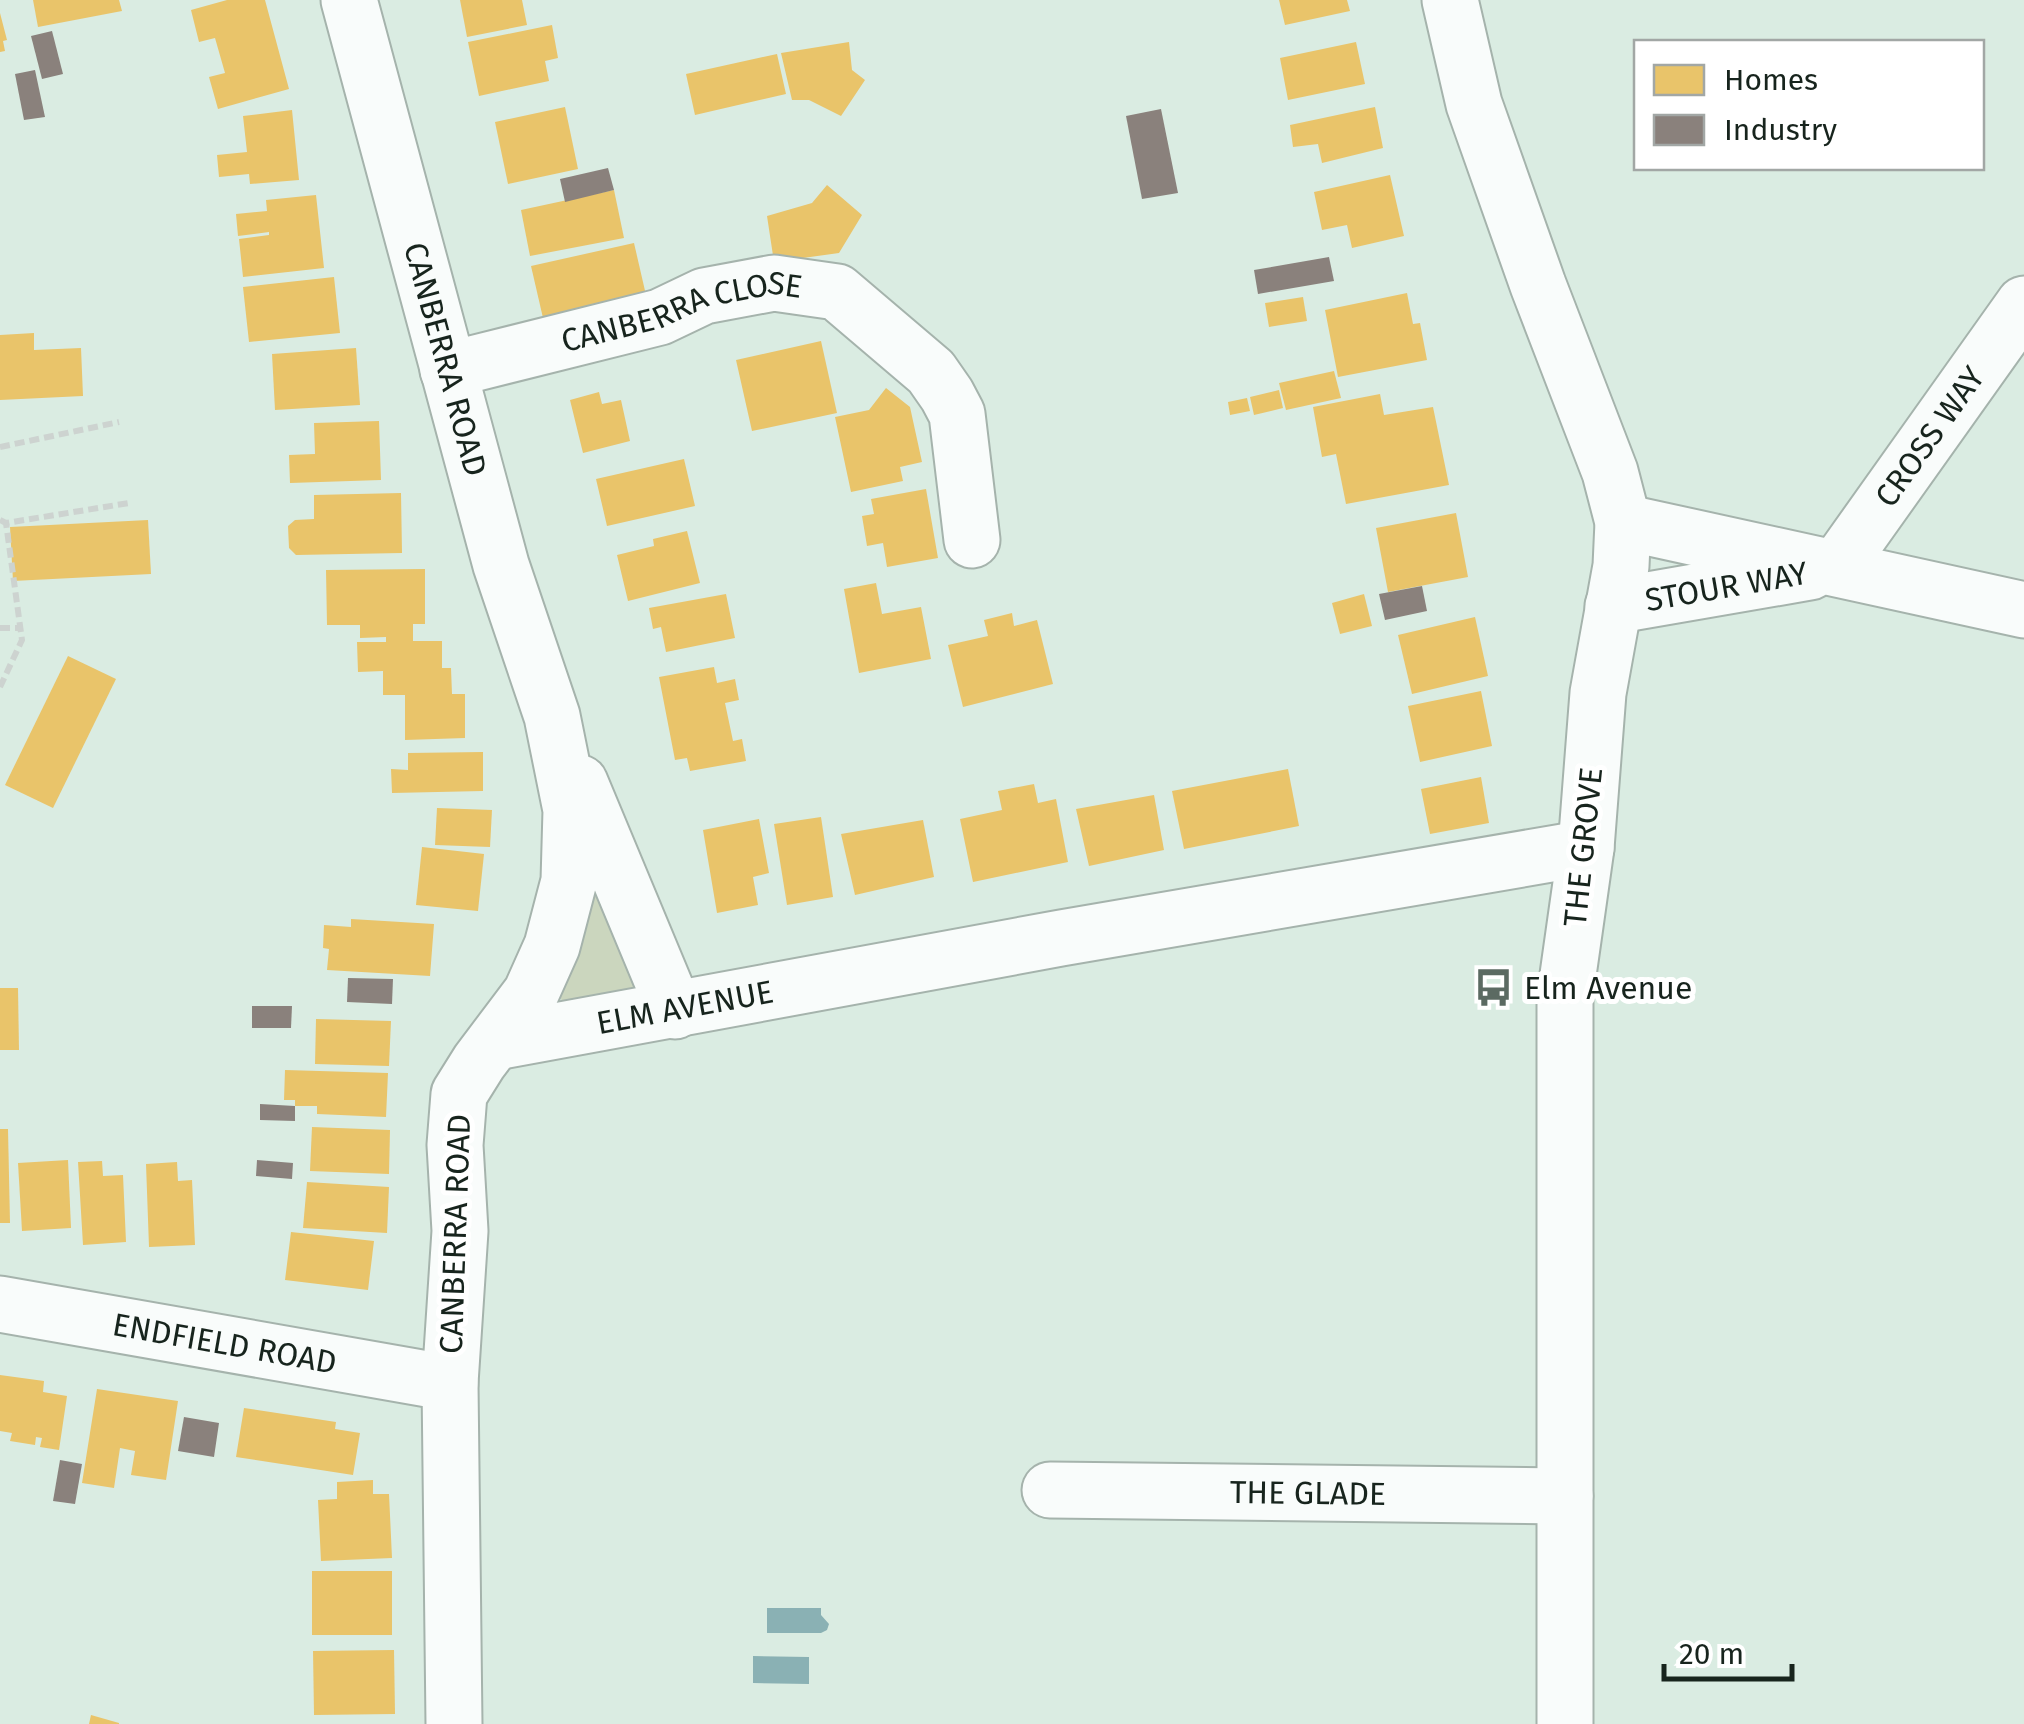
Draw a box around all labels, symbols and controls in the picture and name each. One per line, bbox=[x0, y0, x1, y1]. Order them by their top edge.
legend bbox=[1634, 40, 1984, 170]
text: Homes bbox=[1724, 62, 1818, 98]
text: Industry bbox=[1724, 112, 1837, 148]
street label: CANBERRA ROAD bbox=[396, 238, 495, 480]
street label: CANBERRA CLOSE bbox=[557, 263, 805, 360]
street label: CROSS WAY bbox=[1867, 359, 1993, 514]
street label: STOUR WAY bbox=[1642, 554, 1811, 619]
street label: THE GROVE bbox=[1556, 765, 1610, 929]
bus stop icon: Elm Avenue bbox=[1473, 967, 1515, 1009]
place label: Elm Avenue bbox=[1524, 969, 1692, 1007]
street label: ELM AVENUE bbox=[593, 972, 776, 1042]
street label: CANBERRA ROAD bbox=[432, 1113, 478, 1355]
street label: ENDFIELD ROAD bbox=[110, 1305, 340, 1382]
street label: THE GLADE bbox=[1230, 1473, 1386, 1513]
scale bar bbox=[1664, 1619, 1792, 1681]
text: 20 m bbox=[1679, 1636, 1744, 1672]

